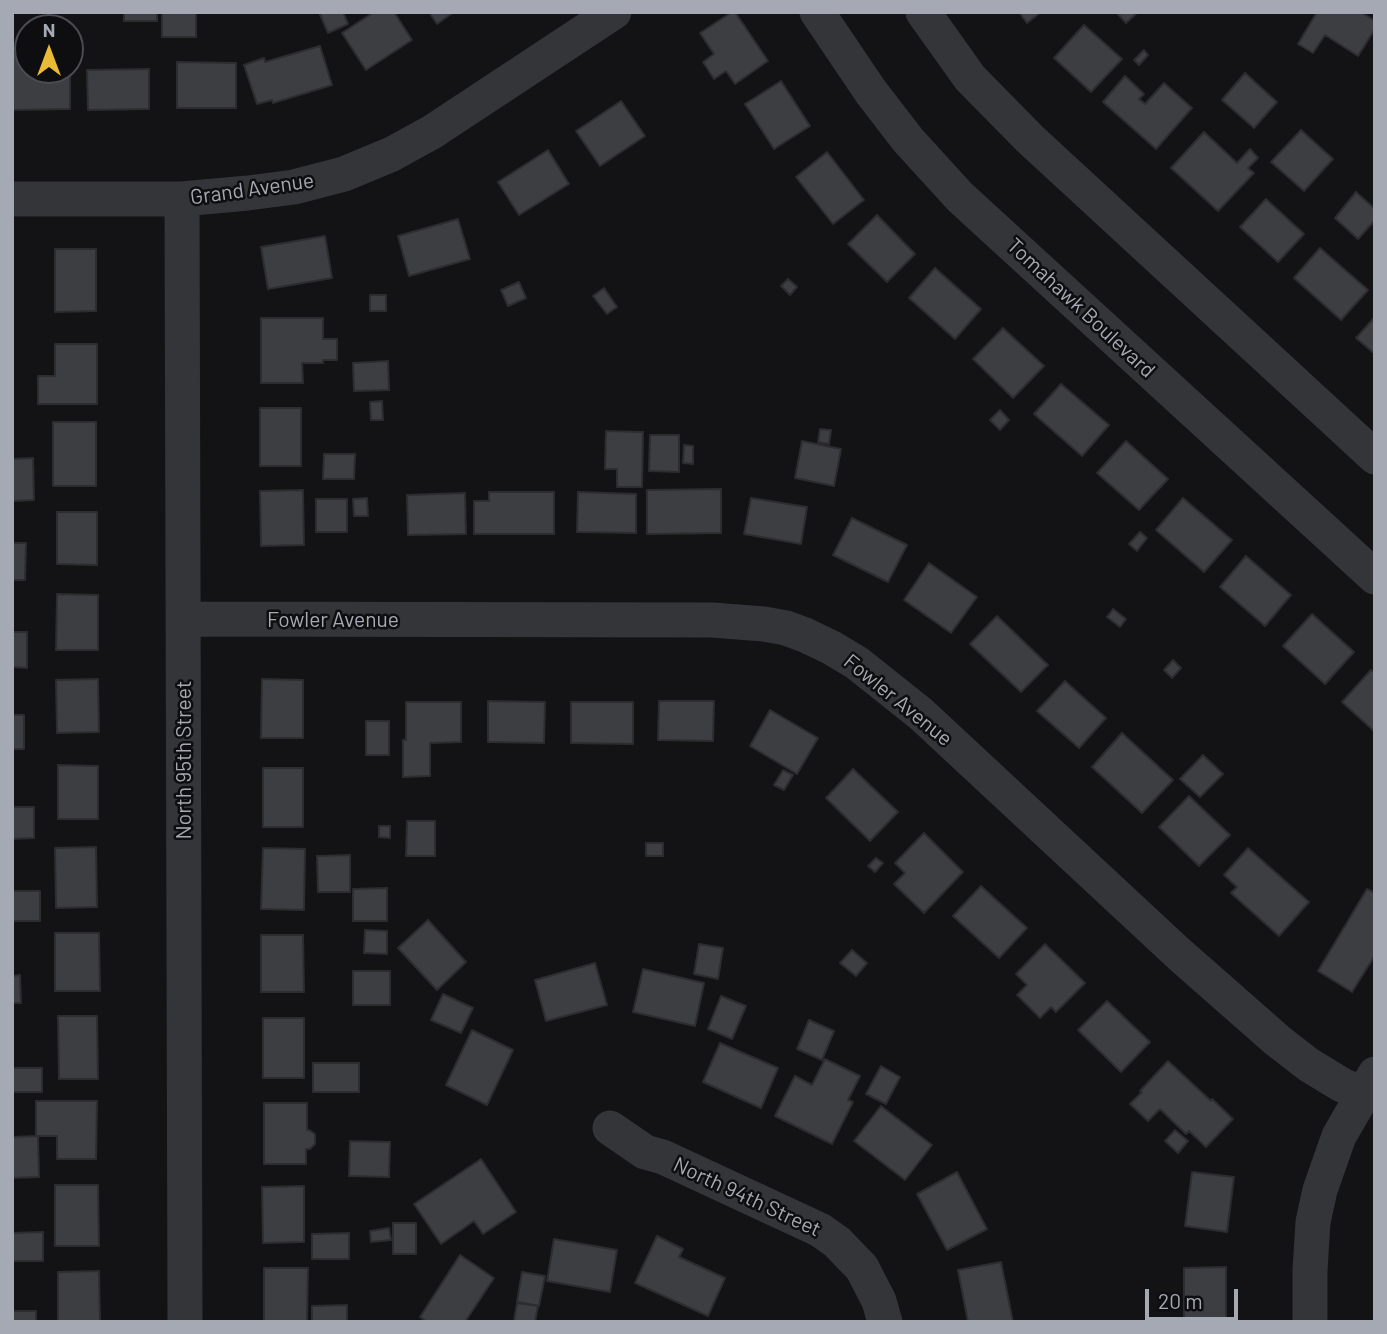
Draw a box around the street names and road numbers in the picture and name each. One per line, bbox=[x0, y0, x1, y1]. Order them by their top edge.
street label: Grand Avenue bbox=[188, 168, 316, 210]
street label: Tomahawk Boulevard bbox=[1002, 233, 1160, 383]
street label: Fowler Avenue bbox=[267, 607, 399, 633]
street label: Fowler Avenue bbox=[839, 649, 957, 751]
street label: North 95th Street bbox=[171, 681, 197, 839]
street label: North 94th Street bbox=[669, 1152, 825, 1242]

